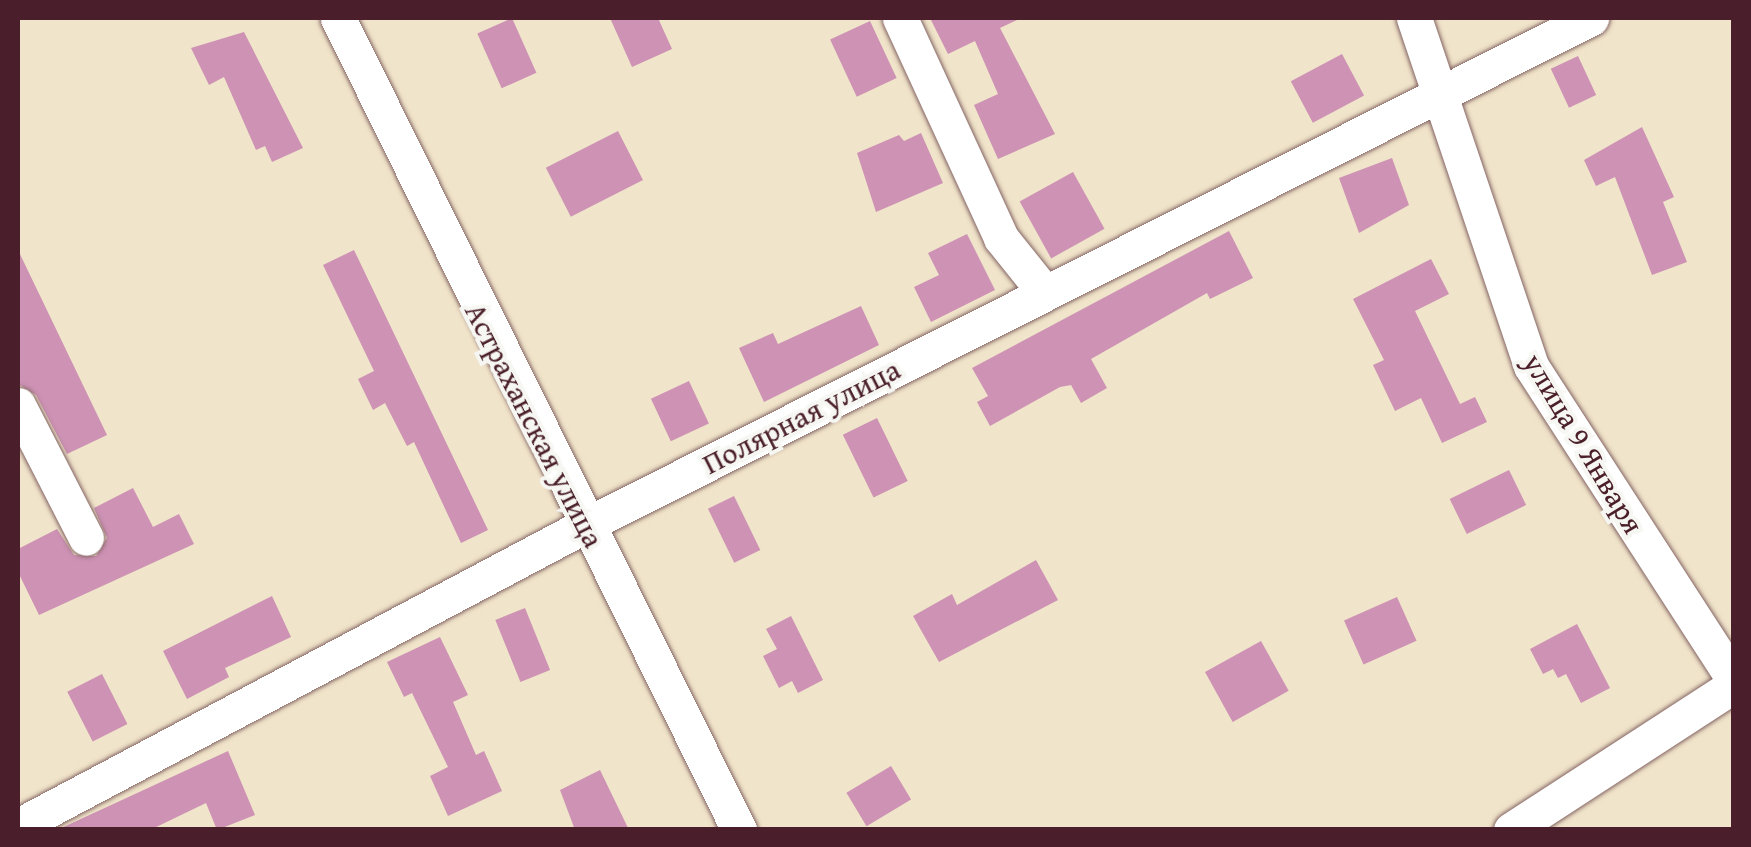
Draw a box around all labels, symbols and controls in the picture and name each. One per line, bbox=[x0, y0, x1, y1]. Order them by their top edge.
street label: Астраханская улица bbox=[458, 297, 612, 553]
street label: улица 9 Января bbox=[1516, 346, 1652, 540]
street label: Полярная улица bbox=[696, 351, 906, 481]

